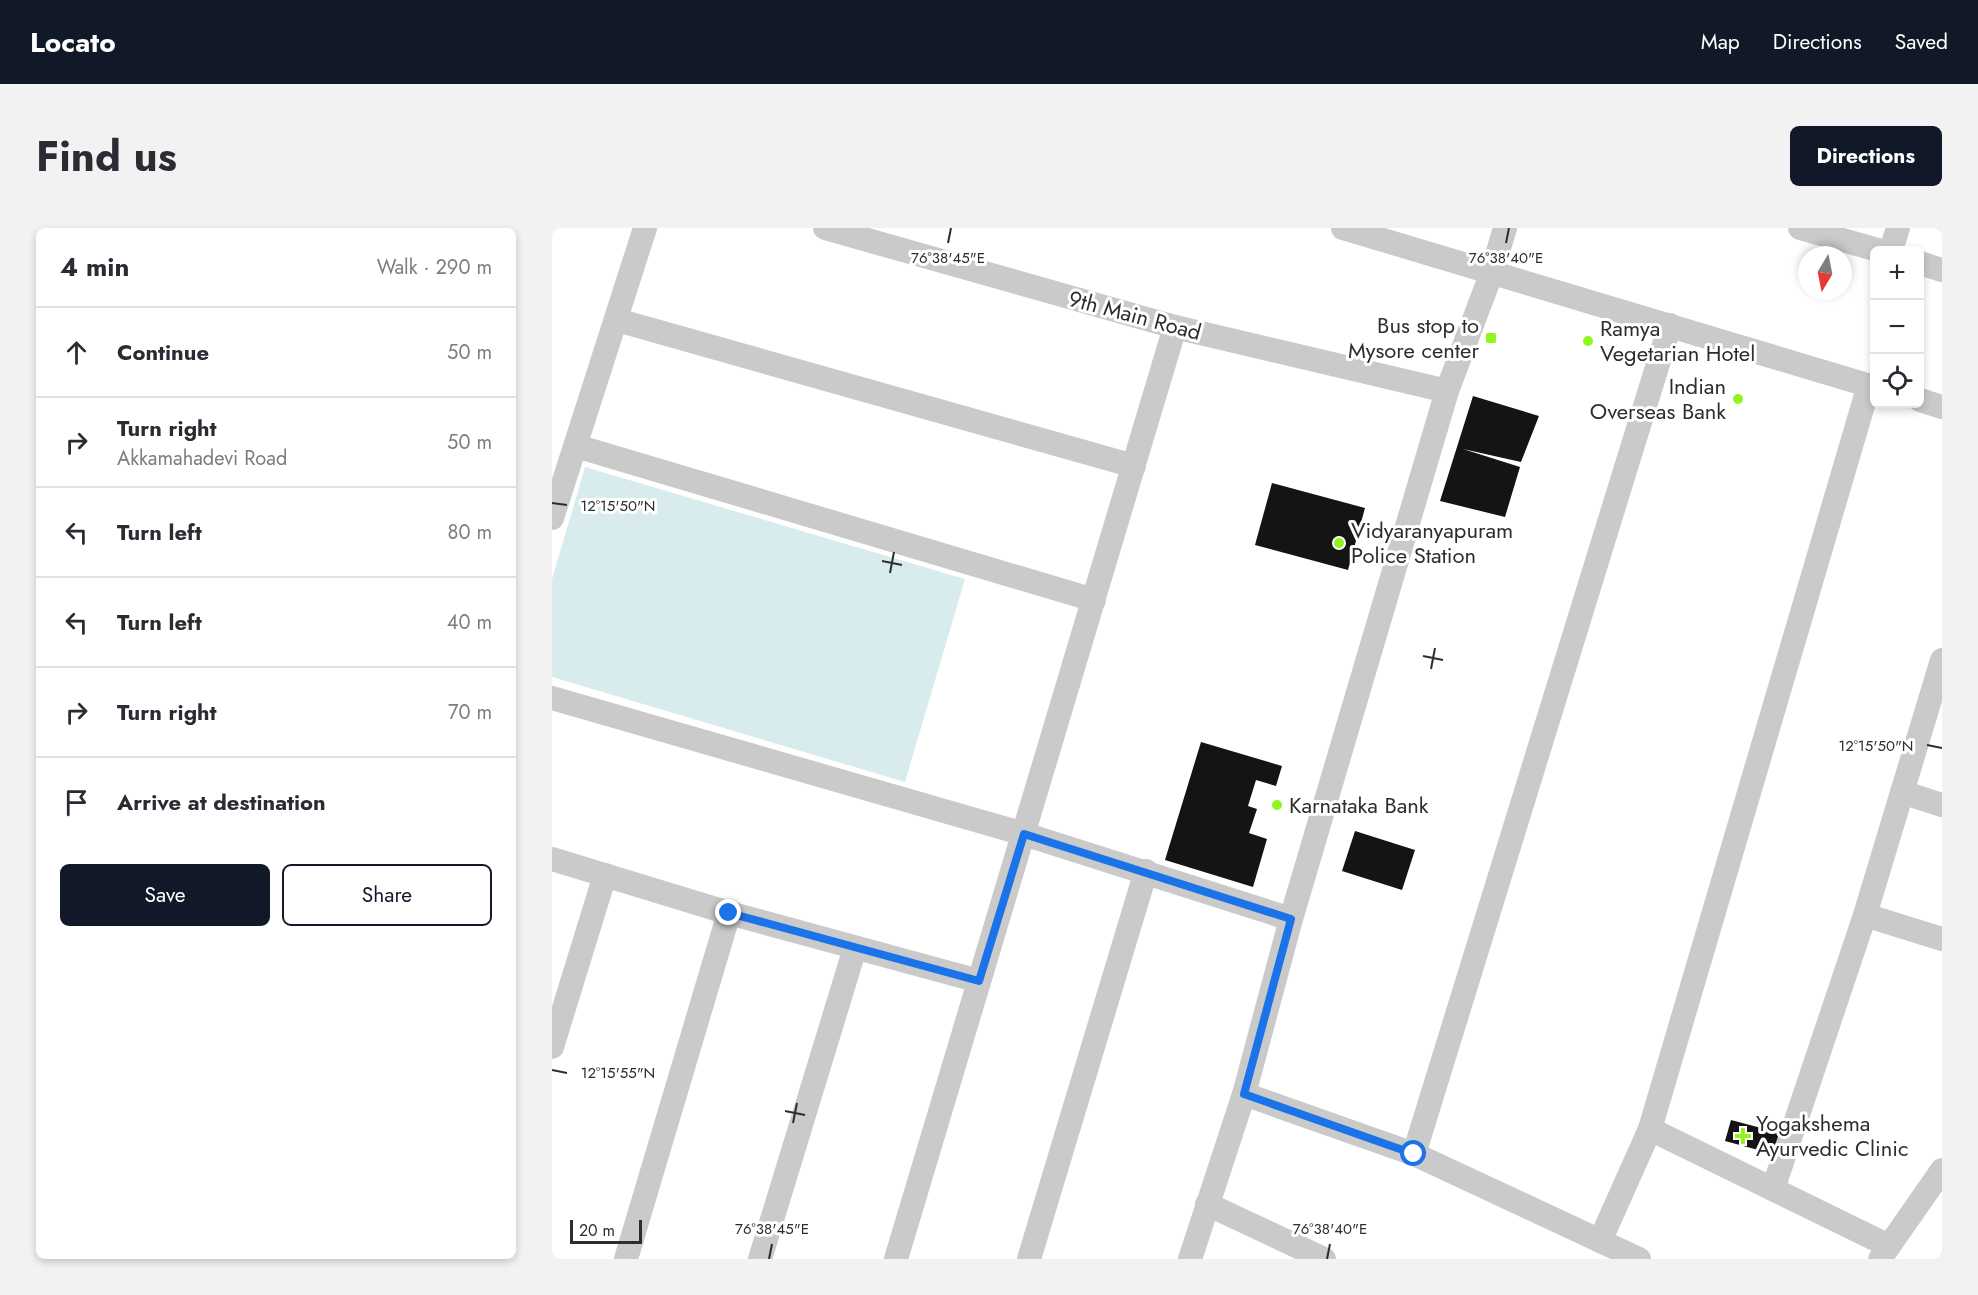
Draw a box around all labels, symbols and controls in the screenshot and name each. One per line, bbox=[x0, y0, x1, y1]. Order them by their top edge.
text: Locato bbox=[30, 22, 116, 63]
text: Map bbox=[1701, 27, 1740, 57]
text: Directions bbox=[1773, 27, 1862, 57]
text: Saved bbox=[1895, 27, 1948, 57]
text: Find us bbox=[36, 126, 177, 187]
button: Directions bbox=[1790, 126, 1942, 186]
north arrow bbox=[1798, 246, 1852, 300]
map controls bbox=[1870, 246, 1924, 408]
button: + bbox=[1870, 246, 1924, 300]
text: 76°38'45"E bbox=[911, 247, 985, 269]
text: 76°38'40"E bbox=[1469, 247, 1543, 269]
text: 4 min bbox=[60, 248, 129, 286]
text: Walk · 290 m bbox=[377, 253, 492, 282]
street label: 9th Main Road bbox=[1065, 282, 1205, 348]
button: − bbox=[1870, 300, 1924, 354]
place label: Bus stop to Mysore center bbox=[1348, 309, 1479, 366]
place label: Ramya Vegetarian Hotel bbox=[1600, 312, 1755, 369]
marker: Bus stop to Mysore center bbox=[1484, 331, 1498, 345]
marker: Ramya Vegetarian Hotel bbox=[1581, 334, 1595, 348]
icon: ahead bbox=[60, 336, 93, 369]
text: Continue bbox=[117, 336, 209, 368]
text: 50 m bbox=[447, 338, 492, 367]
button: locate bbox=[1870, 354, 1924, 408]
place label: Indian Overseas Bank bbox=[1590, 370, 1726, 427]
marker: Indian Overseas Bank bbox=[1731, 392, 1745, 406]
text: Turn right bbox=[117, 412, 217, 444]
icon: right bbox=[60, 426, 93, 459]
text: 50 m bbox=[447, 428, 492, 457]
text: Akkamahadevi Road bbox=[117, 444, 287, 473]
text: 12°15'50"N bbox=[580, 495, 656, 517]
place label: Vidyaranyapuram Police Station bbox=[1351, 514, 1513, 571]
icon: left bbox=[60, 516, 93, 549]
text: Turn left bbox=[117, 516, 202, 548]
text: 80 m bbox=[447, 518, 492, 547]
marker: Vidyaranyapuram Police Station bbox=[1332, 536, 1346, 550]
icon: left bbox=[60, 606, 93, 639]
text: Turn left bbox=[117, 606, 202, 638]
text: 40 m bbox=[447, 608, 492, 637]
icon: right bbox=[60, 696, 93, 729]
text: Turn right bbox=[117, 696, 217, 728]
text: 70 m bbox=[448, 698, 492, 727]
text: 12°15'50"N bbox=[1838, 735, 1914, 757]
icon: arrive bbox=[60, 786, 93, 819]
text: Arrive at destination bbox=[117, 786, 326, 818]
place label: Karnataka Bank bbox=[1289, 789, 1429, 821]
marker: Karnataka Bank bbox=[1270, 798, 1284, 812]
button: Save bbox=[60, 864, 270, 926]
button: Share bbox=[282, 864, 492, 926]
route end bbox=[715, 899, 741, 925]
text: 12°15'55"N bbox=[581, 1062, 655, 1084]
place label: Yogakshema Ayurvedic Clinic bbox=[1756, 1107, 1909, 1164]
marker: Yogakshema Ayurvedic Clinic bbox=[1734, 1127, 1752, 1145]
route start bbox=[1400, 1140, 1426, 1166]
scale bar bbox=[570, 1217, 642, 1244]
text: 76°38'45"E bbox=[735, 1218, 809, 1240]
text: 76°38'40"E bbox=[1293, 1218, 1367, 1240]
text: 20 m bbox=[579, 1219, 615, 1242]

